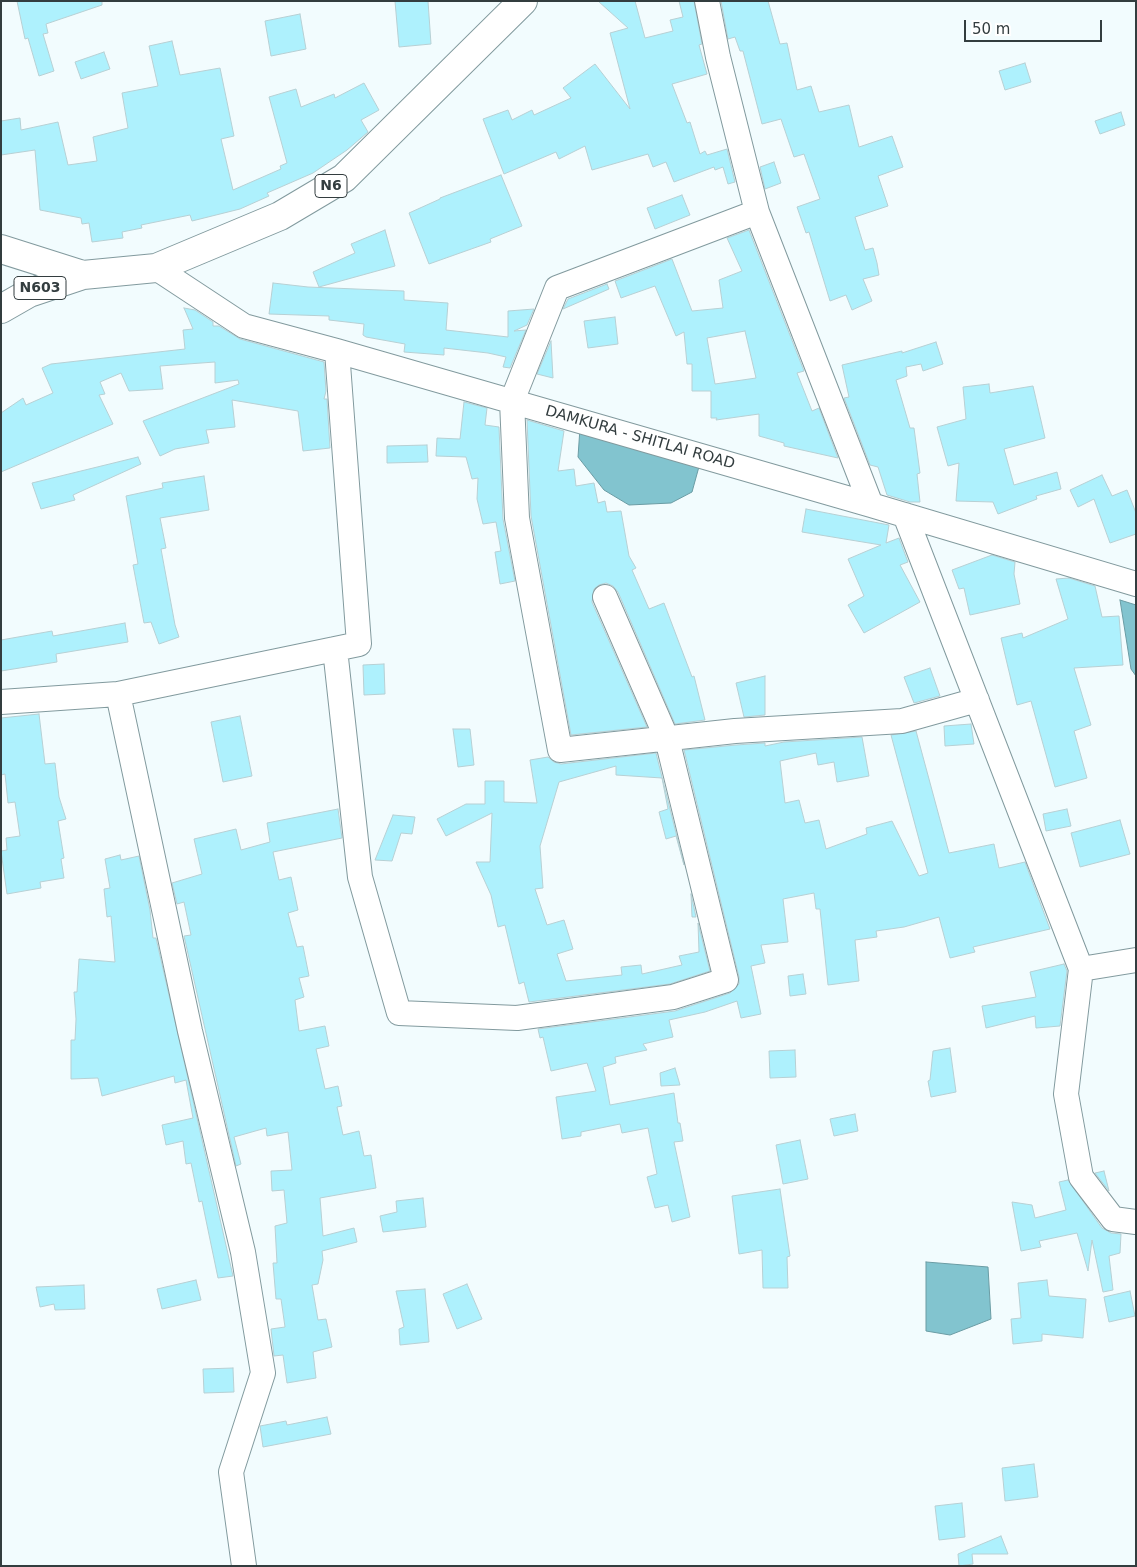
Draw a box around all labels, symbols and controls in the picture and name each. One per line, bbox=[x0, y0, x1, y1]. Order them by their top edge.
scale bar bbox=[967, 10, 1104, 42]
text: 50 m bbox=[972, 20, 1010, 38]
road number: N6 bbox=[315, 175, 347, 198]
road number: N603 bbox=[14, 276, 66, 300]
street label: DAMKURA - SHITLAI ROAD bbox=[543, 402, 737, 474]

